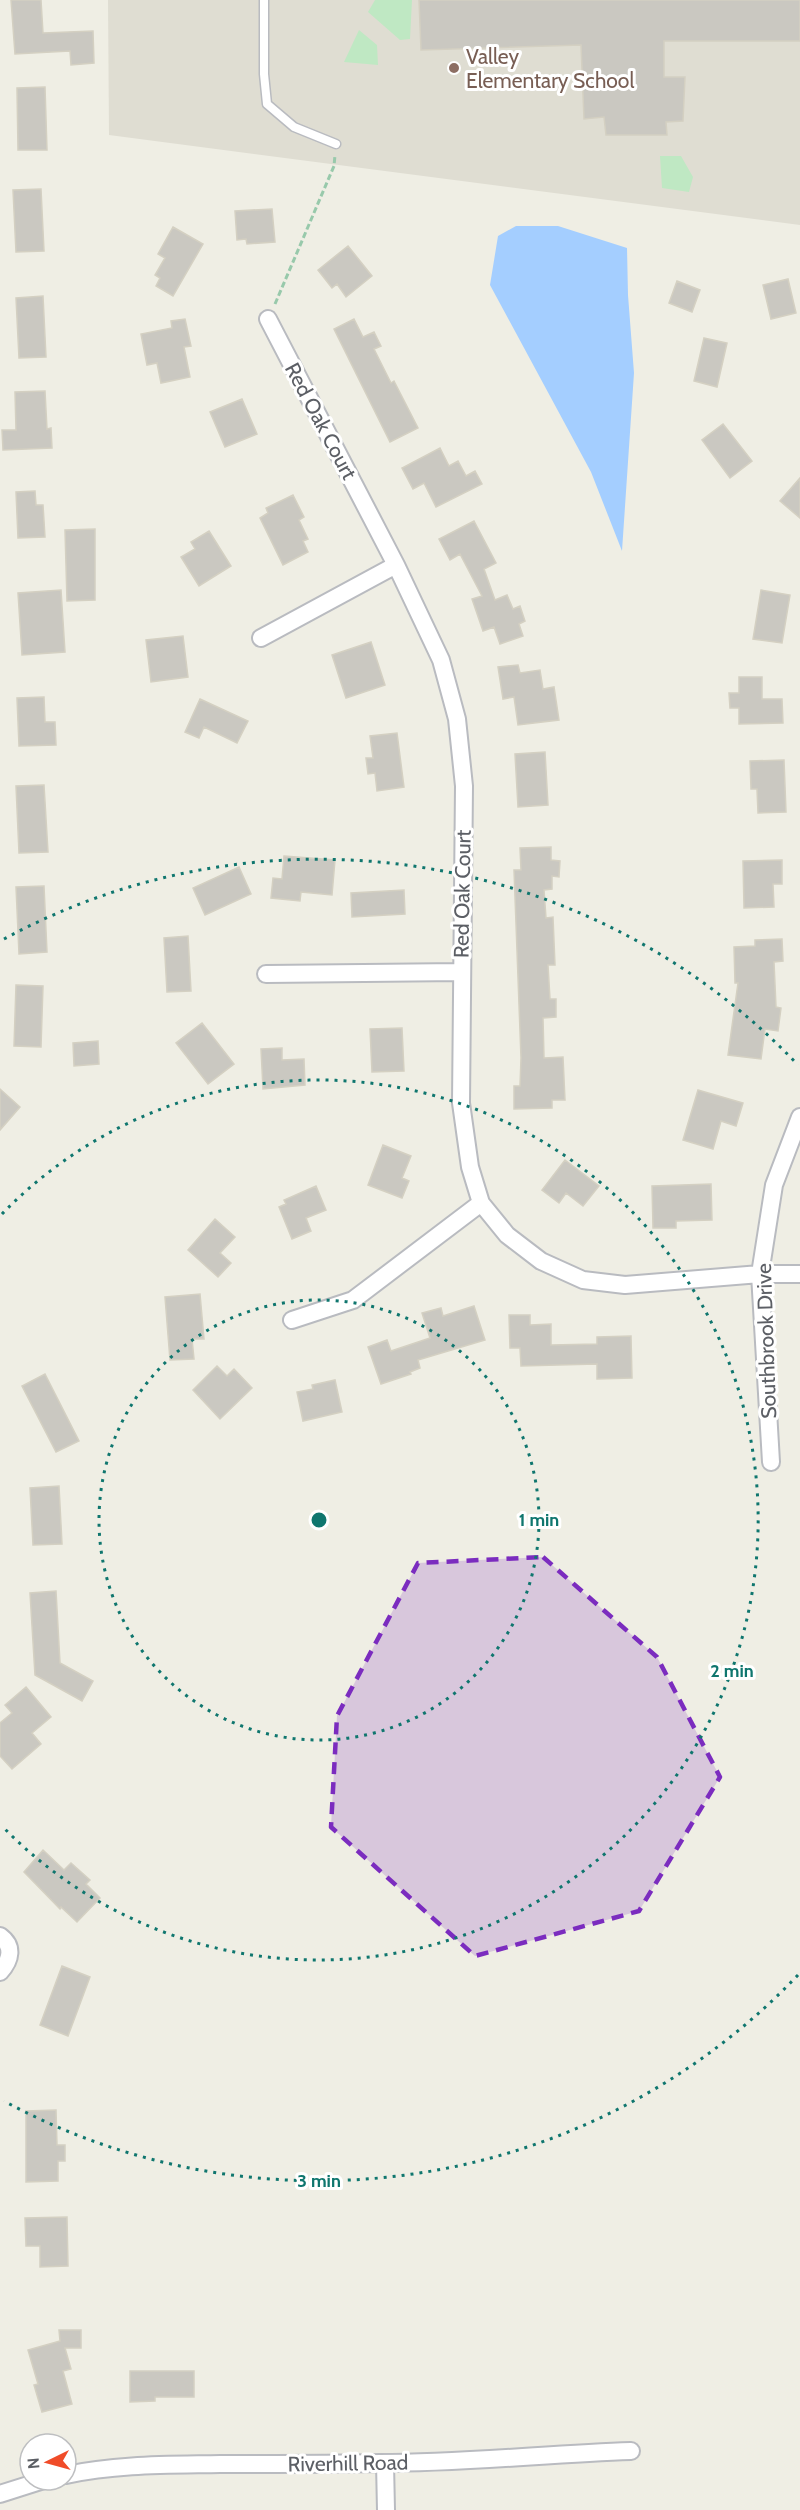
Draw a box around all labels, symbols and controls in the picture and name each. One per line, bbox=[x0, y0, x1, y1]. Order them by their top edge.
place label: Valley Elementary School bbox=[466, 44, 634, 93]
marker: Valley Elementary School bbox=[447, 61, 461, 75]
street label: Red Oak Court bbox=[280, 358, 362, 484]
street label: Red Oak Court bbox=[448, 830, 476, 958]
street label: Southbrook Drive bbox=[751, 1263, 781, 1419]
text: 1 min bbox=[519, 1509, 559, 1531]
centre of rings bbox=[309, 1510, 329, 1530]
text: 2 min bbox=[710, 1660, 754, 1682]
text: 3 min bbox=[297, 2170, 341, 2192]
north arrow bbox=[18, 2432, 78, 2492]
street label: Riverhill Road bbox=[288, 2449, 408, 2477]
text: N bbox=[24, 2457, 44, 2470]

